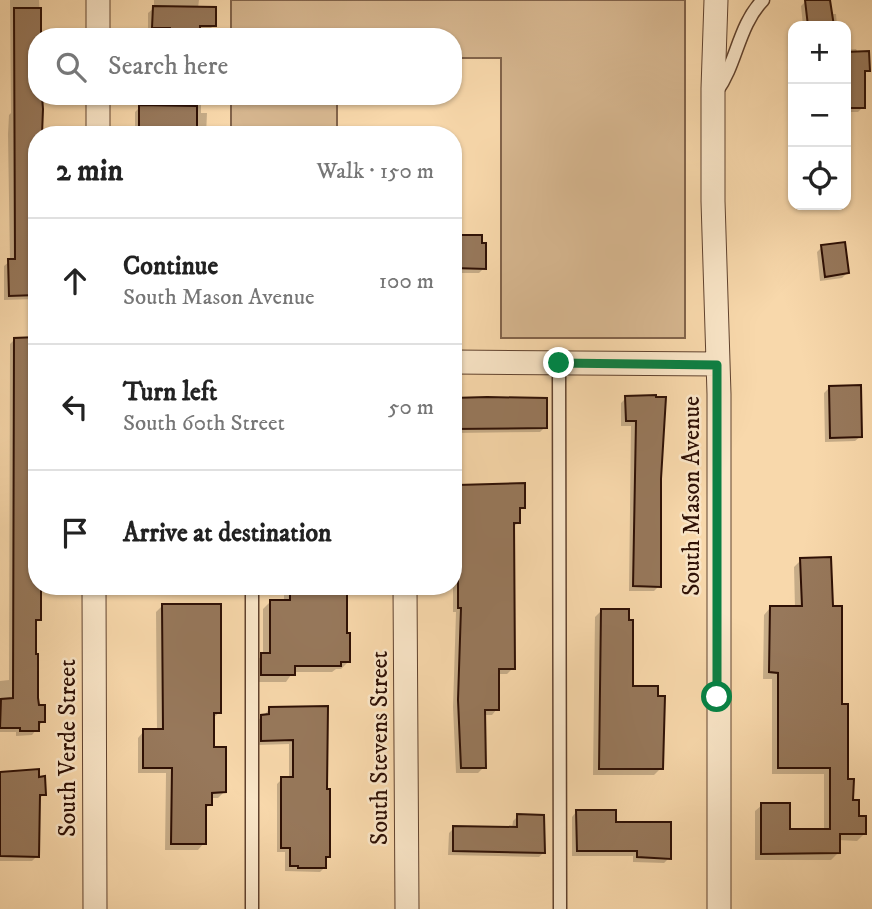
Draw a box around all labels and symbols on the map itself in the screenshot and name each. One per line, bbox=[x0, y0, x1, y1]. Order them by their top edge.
route end bbox=[543, 347, 574, 378]
street label: South Mason Avenue bbox=[677, 396, 707, 596]
street label: South Stevens Street bbox=[365, 651, 395, 845]
street label: South Verde Street bbox=[53, 659, 83, 837]
route start bbox=[701, 681, 732, 712]

